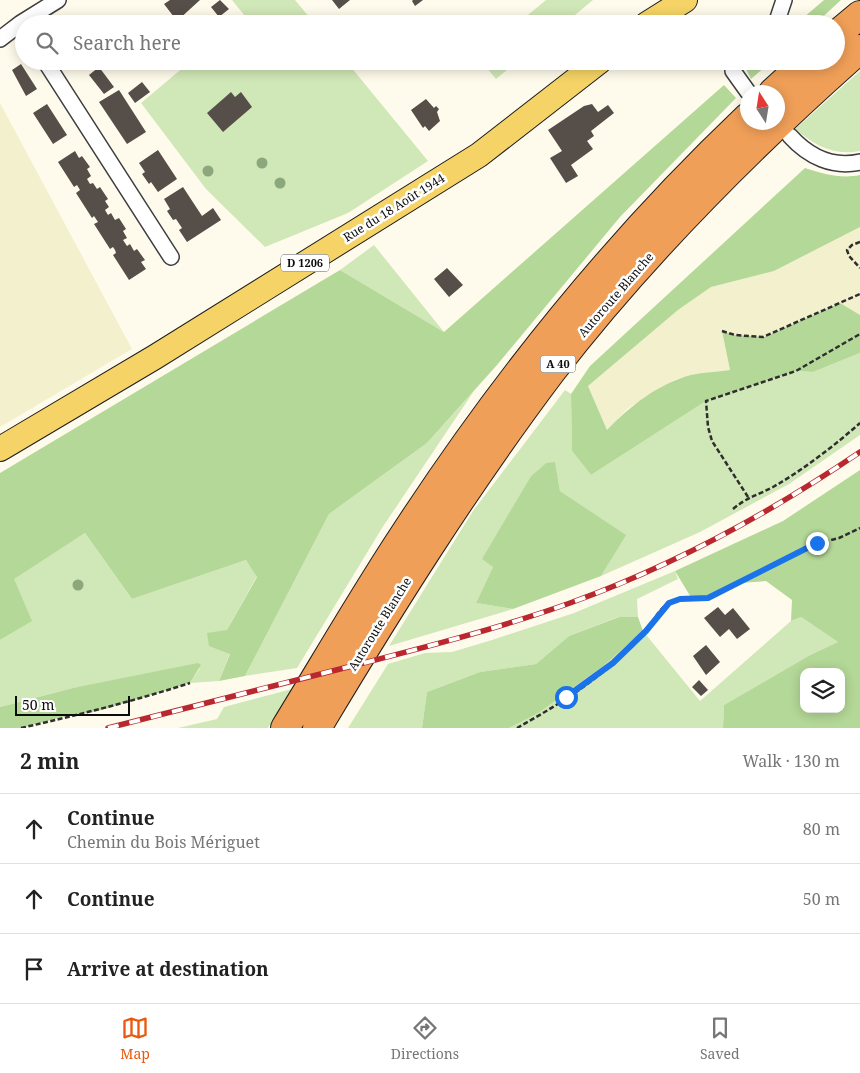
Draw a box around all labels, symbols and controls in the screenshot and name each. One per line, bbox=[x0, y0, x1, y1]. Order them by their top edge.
search box bbox=[15, 15, 845, 70]
icon: search bbox=[33, 29, 61, 57]
text: Search here bbox=[73, 30, 181, 56]
north arrow bbox=[740, 85, 785, 130]
street label: Rue du 18 Août 1944 bbox=[340, 169, 448, 246]
street label: Autoroute Blanche bbox=[574, 249, 657, 341]
road number: D 1206 bbox=[281, 254, 329, 272]
road number: A 40 bbox=[540, 356, 576, 372]
route end bbox=[806, 532, 829, 555]
street label: Autoroute Blanche bbox=[344, 574, 415, 674]
map controls bbox=[800, 668, 845, 713]
button: layers bbox=[800, 668, 845, 713]
route start bbox=[555, 686, 578, 709]
scale bar bbox=[15, 693, 130, 716]
text: 50 m bbox=[22, 695, 55, 714]
text: 2 min bbox=[20, 747, 79, 775]
text: Walk · 130 m bbox=[743, 750, 840, 772]
text: Continue bbox=[67, 805, 155, 831]
icon: ahead bbox=[20, 815, 48, 843]
text: 80 m bbox=[803, 818, 840, 840]
text: Chemin du Bois Mériguet bbox=[67, 831, 260, 853]
icon: ahead bbox=[20, 885, 48, 913]
text: Continue bbox=[67, 886, 155, 912]
text: 50 m bbox=[803, 888, 840, 910]
icon: arrive bbox=[20, 955, 48, 983]
text: Arrive at destination bbox=[67, 956, 269, 982]
tab: Map bbox=[120, 1014, 150, 1063]
tab: Directions bbox=[391, 1014, 459, 1063]
tab: Saved bbox=[700, 1014, 740, 1063]

